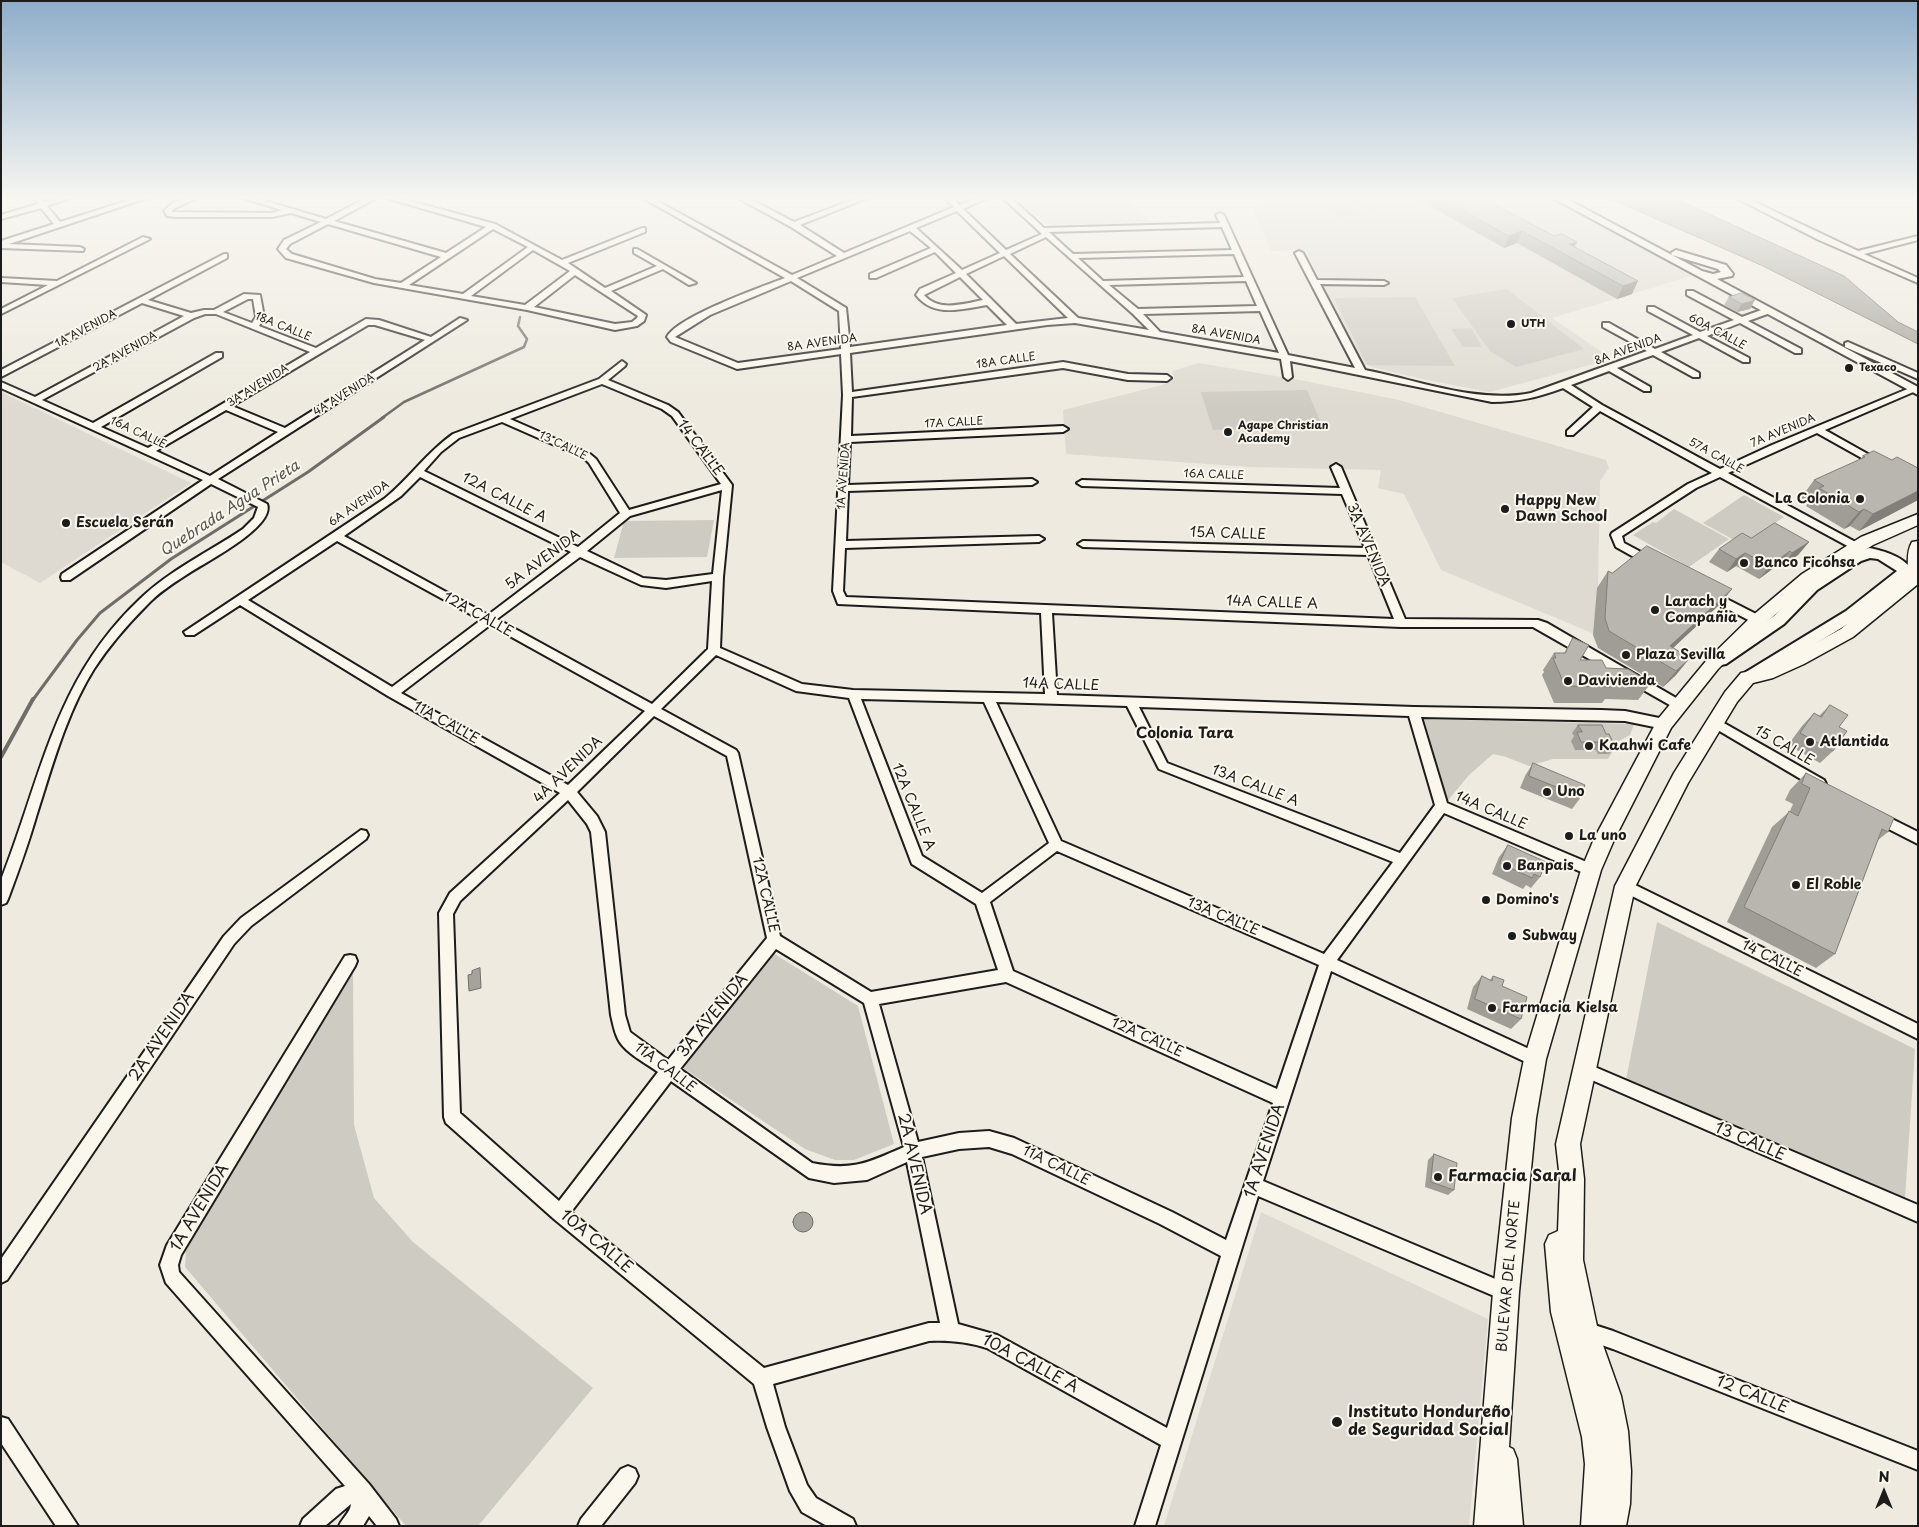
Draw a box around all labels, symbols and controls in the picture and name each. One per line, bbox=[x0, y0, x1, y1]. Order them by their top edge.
street label: 1A AVENIDA bbox=[53, 307, 119, 351]
street label: 18A CALLE bbox=[253, 310, 313, 344]
street label: 60A CALLE bbox=[1686, 311, 1748, 353]
place label: UTH bbox=[1521, 317, 1545, 331]
marker: UTH bbox=[1505, 318, 1517, 330]
street label: 8A AVENIDA bbox=[1190, 322, 1262, 348]
street label: 2A AVENIDA bbox=[91, 329, 159, 375]
street label: 8A AVENIDA bbox=[786, 332, 858, 354]
street label: 8A AVENIDA bbox=[1593, 332, 1663, 368]
street label: 18A CALLE bbox=[975, 350, 1037, 372]
place label: Texaco bbox=[1859, 361, 1896, 375]
street label: 3A AVENIDA bbox=[225, 362, 291, 410]
marker: Texaco bbox=[1843, 362, 1855, 374]
street label: 4A AVENIDA bbox=[311, 371, 377, 419]
street label: 7A AVENIDA bbox=[1749, 411, 1817, 451]
street label: 16A CALLE bbox=[108, 414, 168, 452]
street label: 17A CALLE bbox=[924, 415, 984, 431]
street label: 14 CALLE bbox=[673, 417, 727, 479]
place label: Agape Christian Academy bbox=[1238, 419, 1329, 445]
marker: Agape Christian Academy bbox=[1222, 426, 1234, 438]
street label: 13 CALLE bbox=[537, 429, 589, 463]
street label: 57A CALLE bbox=[1686, 435, 1746, 477]
street label: 1A AVENIDA bbox=[835, 442, 853, 510]
water label: Quebrada Agua Prieta bbox=[157, 457, 303, 561]
street label: 16A CALLE bbox=[1183, 467, 1245, 483]
street label: 12A CALLE A bbox=[459, 470, 549, 526]
street label: 6A AVENIDA bbox=[326, 478, 392, 530]
place label: La Colonia bbox=[1775, 491, 1850, 507]
place label: Happy New Dawn School bbox=[1515, 493, 1607, 526]
marker: La Colonia bbox=[1854, 493, 1866, 505]
street label: 3A AVENIDA bbox=[1343, 501, 1393, 589]
marker: Happy New Dawn School bbox=[1499, 503, 1511, 515]
place label: Escuela Serán bbox=[76, 515, 174, 531]
marker: Escuela Serán bbox=[60, 517, 72, 529]
street label: 15A CALLE bbox=[1190, 524, 1266, 544]
street label: 5A AVENIDA bbox=[502, 526, 584, 594]
place label: Banco Ficohsa bbox=[1754, 555, 1856, 571]
marker: Banco Ficohsa bbox=[1738, 557, 1750, 569]
street label: 12A CALLE bbox=[440, 589, 516, 641]
street label: 14A CALLE A bbox=[1226, 593, 1318, 613]
place label: Larach y Compañia bbox=[1665, 594, 1738, 626]
marker: Larach y Compañia bbox=[1649, 604, 1661, 616]
place label: Plaza Sevilla bbox=[1636, 647, 1725, 663]
marker: Plaza Sevilla bbox=[1620, 649, 1632, 661]
place label: Davivienda bbox=[1578, 673, 1656, 689]
street label: 14A CALLE bbox=[1022, 675, 1100, 695]
marker: Davivienda bbox=[1562, 675, 1574, 687]
street label: 11A CALLE bbox=[410, 698, 482, 748]
street label: 15 CALLE bbox=[1751, 722, 1817, 770]
district label: Colonia Tara bbox=[1136, 725, 1234, 743]
street label: 4A AVENIDA bbox=[530, 733, 606, 807]
place label: Atlantida bbox=[1820, 734, 1889, 750]
marker: Atlantida bbox=[1804, 736, 1816, 748]
place label: Kaahwi Cafe bbox=[1599, 738, 1691, 754]
marker: Kaahwi Cafe bbox=[1583, 740, 1595, 752]
street label: 12A CALLE A bbox=[888, 761, 938, 853]
street label: 13A CALLE A bbox=[1209, 762, 1301, 810]
place label: Uno bbox=[1557, 784, 1585, 800]
marker: Uno bbox=[1541, 786, 1553, 798]
street label: 14A CALLE bbox=[1452, 788, 1530, 834]
place label: La uno bbox=[1579, 828, 1626, 844]
marker: La uno bbox=[1563, 830, 1575, 842]
street label: 12A CALLE bbox=[748, 855, 782, 935]
place label: Banpais bbox=[1517, 858, 1574, 874]
marker: Banpais bbox=[1501, 860, 1513, 872]
place label: El Roble bbox=[1806, 877, 1861, 893]
marker: El Roble bbox=[1790, 879, 1802, 891]
place label: Domino's bbox=[1496, 892, 1559, 908]
street label: 13A CALLE bbox=[1184, 894, 1262, 940]
marker: Domino's bbox=[1480, 894, 1492, 906]
place label: Subway bbox=[1522, 928, 1577, 944]
marker: Subway bbox=[1506, 930, 1518, 942]
street label: 14 CALLE bbox=[1739, 937, 1805, 981]
street label: 3A AVENIDA bbox=[674, 970, 752, 1062]
street label: 2A AVENIDA bbox=[125, 989, 199, 1085]
place label: Farmacia Kielsa bbox=[1502, 1000, 1618, 1016]
marker: Farmacia Kielsa bbox=[1486, 1002, 1498, 1014]
street label: 12A CALLE bbox=[1108, 1015, 1186, 1061]
street label: 11A CALLE bbox=[631, 1039, 699, 1097]
street label: 1A AVENIDA bbox=[1241, 1101, 1289, 1201]
street label: 2A AVENIDA bbox=[893, 1112, 935, 1216]
street label: 13 CALLE bbox=[1712, 1118, 1788, 1166]
street label: 11A CALLE bbox=[1020, 1142, 1092, 1190]
street label: 1A AVENIDA bbox=[166, 1161, 234, 1255]
place label: Farmacia Saral bbox=[1448, 1167, 1577, 1187]
marker: Farmacia Saral bbox=[1432, 1171, 1444, 1183]
street label: BULEVAR DEL NORTE bbox=[1494, 1199, 1524, 1353]
street label: 10A CALLE bbox=[556, 1206, 636, 1278]
street label: 10A CALLE A bbox=[979, 1331, 1081, 1397]
street label: 12 CALLE bbox=[1713, 1372, 1791, 1418]
place label: Instituto Hondureño de Seguridad Social bbox=[1348, 1403, 1510, 1441]
marker: Instituto Hondureño de Seguridad Social bbox=[1330, 1415, 1344, 1429]
text: N bbox=[1878, 1466, 1890, 1487]
north arrow bbox=[1859, 1467, 1909, 1517]

